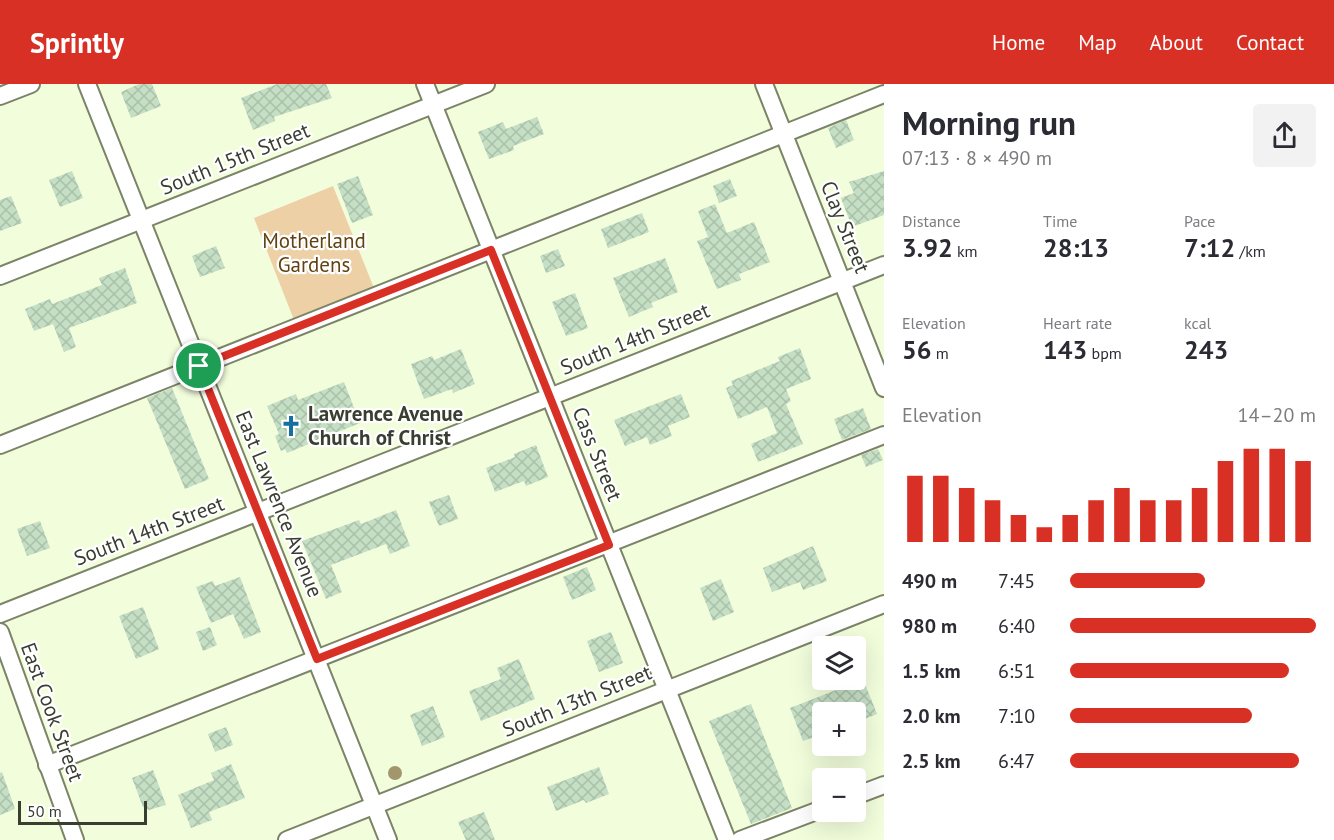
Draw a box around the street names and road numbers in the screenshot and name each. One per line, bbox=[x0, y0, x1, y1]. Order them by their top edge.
street label: South 15th Street bbox=[156, 116, 313, 201]
street label: Clay Street bbox=[815, 177, 876, 277]
street label: South 14th Street bbox=[556, 296, 713, 381]
street label: Cass Street bbox=[566, 403, 629, 505]
street label: East Lawrence Avenue bbox=[230, 407, 329, 601]
street label: South 14th Street bbox=[70, 489, 228, 572]
street label: East Cook Street bbox=[15, 639, 90, 785]
street label: South 13th Street bbox=[498, 658, 655, 743]

